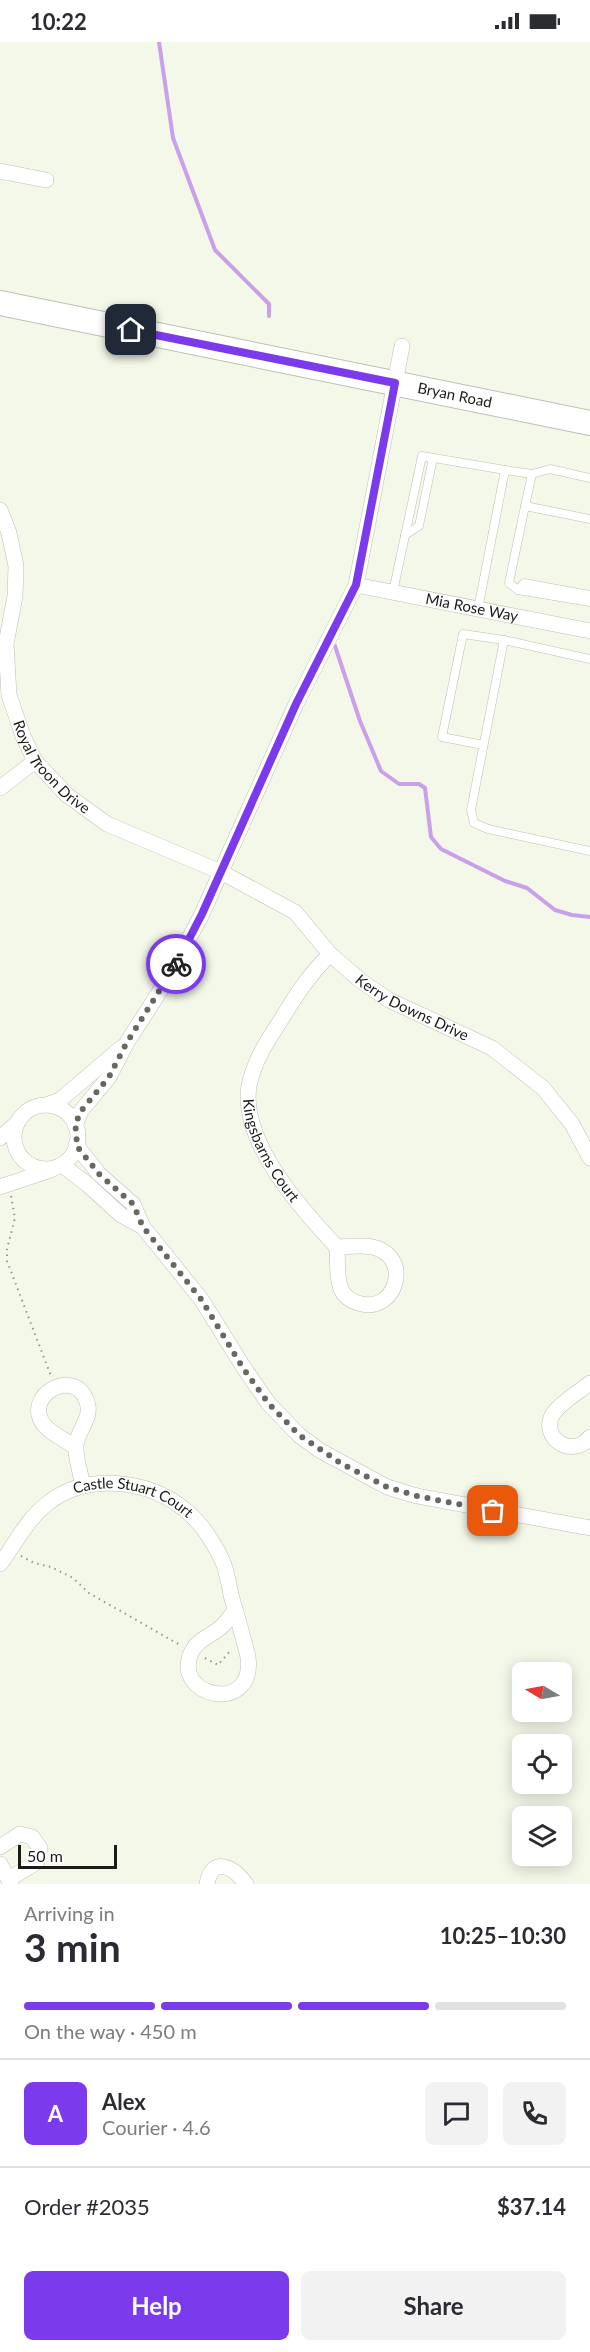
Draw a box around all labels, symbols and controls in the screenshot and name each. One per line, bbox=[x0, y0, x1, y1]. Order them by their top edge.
text: 10:22 bbox=[30, 8, 87, 35]
pin bbox=[105, 304, 156, 355]
icon: home bbox=[114, 313, 147, 346]
street label: Bryan Road bbox=[416, 378, 494, 411]
street label: Mia Rose Way bbox=[424, 589, 520, 625]
street label: Royal Troon Drive bbox=[10, 718, 94, 817]
courier bbox=[146, 934, 206, 994]
icon: bike bbox=[160, 948, 193, 981]
street label: Kerry Downs Drive bbox=[352, 970, 472, 1044]
street label: Kingsbarns Court bbox=[240, 1098, 304, 1206]
street label: Castle Stuart Court bbox=[70, 1473, 198, 1521]
pin bbox=[467, 1485, 518, 1536]
icon: bag bbox=[476, 1494, 509, 1527]
north arrow bbox=[512, 1662, 572, 1722]
map controls bbox=[512, 1662, 572, 1866]
button: locate bbox=[512, 1734, 572, 1794]
button: layers bbox=[512, 1806, 572, 1866]
scale bar bbox=[18, 1842, 117, 1870]
text: 50 m bbox=[27, 1846, 63, 1865]
text: Arriving in bbox=[24, 1901, 115, 1925]
text: 10:25–10:30 bbox=[440, 1922, 566, 1949]
text: 3 min bbox=[24, 1924, 121, 1970]
text: On the way · 450 m bbox=[24, 2019, 197, 2043]
button: chat bbox=[425, 2082, 488, 2145]
button: phone bbox=[503, 2082, 566, 2145]
text: Alex bbox=[102, 2088, 146, 2115]
text: A bbox=[48, 2100, 63, 2127]
text: Courier · 4.6 bbox=[102, 2115, 211, 2139]
text: Order #2035 bbox=[24, 2193, 150, 2220]
text: $37.14 bbox=[497, 2193, 566, 2220]
button: Help bbox=[24, 2271, 289, 2340]
button: Share bbox=[301, 2271, 566, 2340]

